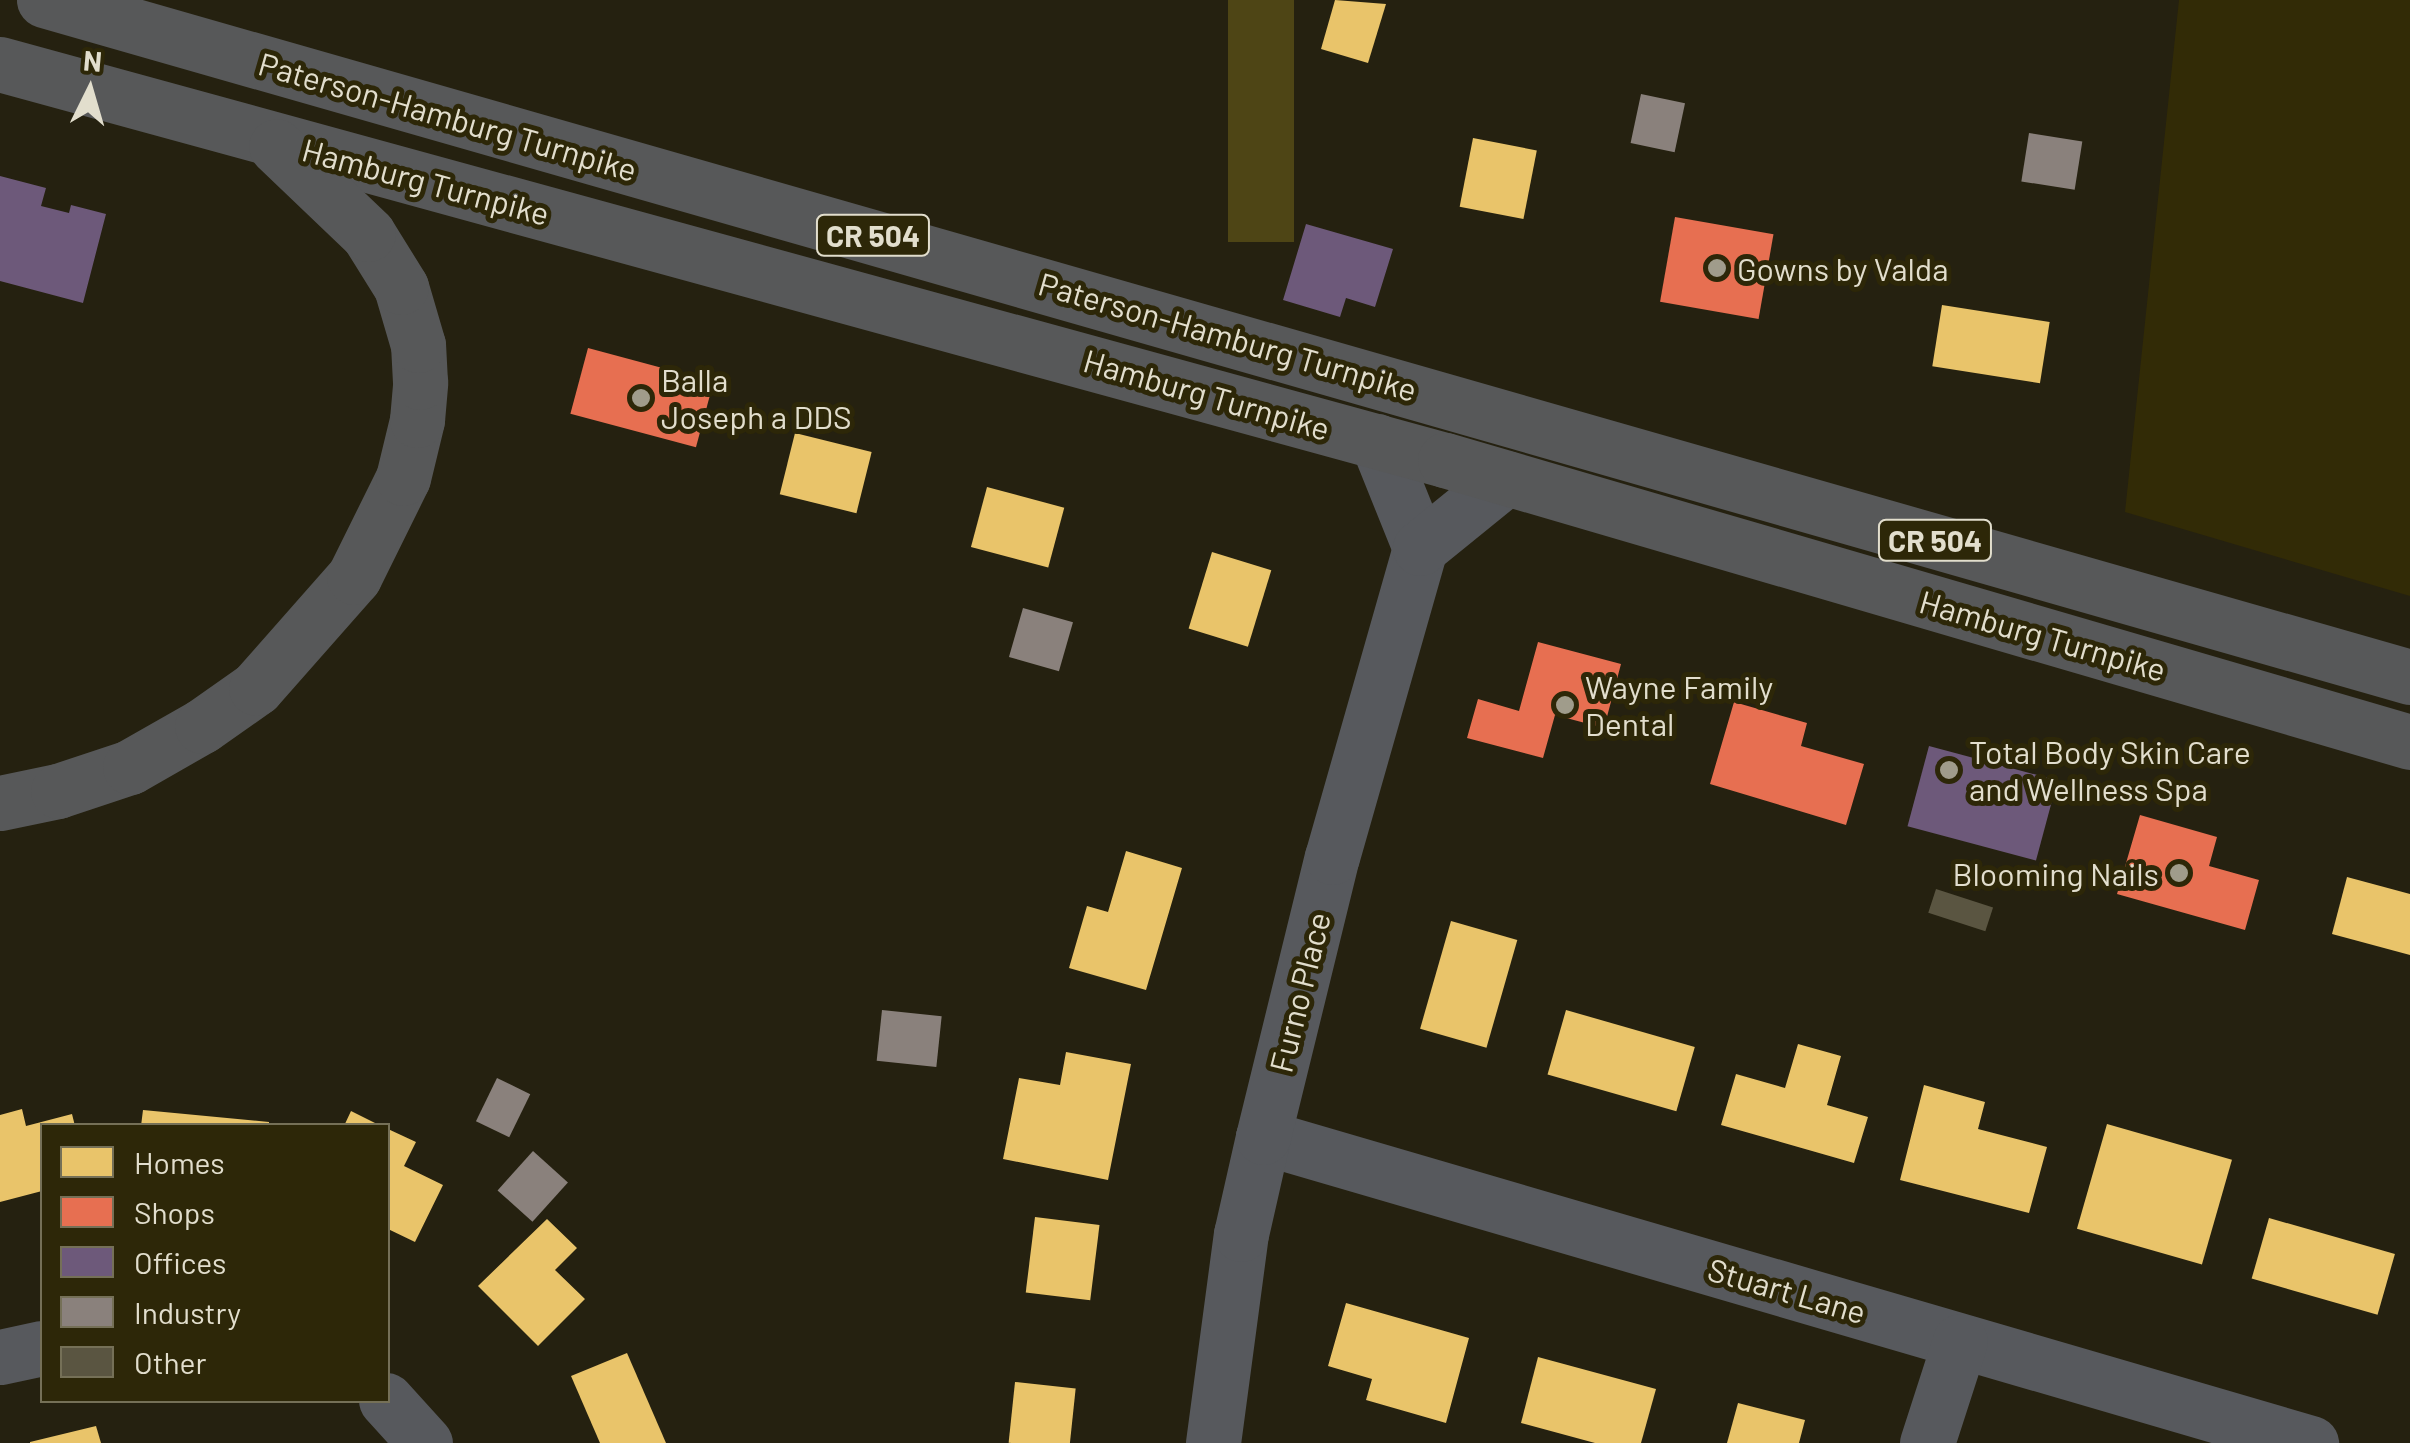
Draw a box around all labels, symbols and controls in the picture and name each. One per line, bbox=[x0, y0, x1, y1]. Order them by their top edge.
north arrow bbox=[40, 40, 140, 140]
text: N bbox=[82, 42, 103, 78]
street label: Paterson-Hamburg Turnpike bbox=[254, 44, 642, 188]
street label: Hamburg Turnpike bbox=[298, 130, 554, 232]
road number: CR 504 bbox=[816, 210, 930, 260]
place label: Gowns by Valda bbox=[1737, 249, 1949, 287]
marker: Gowns by Valda bbox=[1706, 257, 1728, 279]
street label: Paterson-Hamburg Turnpike bbox=[1034, 264, 1422, 408]
street label: Hamburg Turnpike bbox=[1079, 340, 1335, 448]
place label: Balla Joseph a DDS bbox=[661, 361, 852, 436]
marker: Balla Joseph a DDS bbox=[630, 387, 652, 409]
road number: CR 504 bbox=[1878, 515, 1992, 565]
street label: Hamburg Turnpike bbox=[1915, 581, 2171, 689]
place label: Wayne Family Dental bbox=[1585, 668, 1773, 743]
marker: Wayne Family Dental bbox=[1554, 694, 1576, 716]
place label: Total Body Skin Care and Wellness Spa bbox=[1969, 733, 2251, 808]
marker: Total Body Skin Care and Wellness Spa bbox=[1938, 759, 1960, 781]
place label: Blooming Nails bbox=[1952, 854, 2159, 892]
marker: Blooming Nails bbox=[2168, 862, 2190, 884]
street label: Furno Place bbox=[1261, 908, 1337, 1076]
legend bbox=[40, 1123, 390, 1403]
text: Homes bbox=[134, 1144, 225, 1180]
text: Shops bbox=[134, 1194, 215, 1230]
text: Offices bbox=[134, 1244, 227, 1280]
street label: Stuart Lane bbox=[1704, 1249, 1870, 1331]
text: Industry bbox=[134, 1294, 241, 1330]
text: Other bbox=[134, 1344, 206, 1380]

